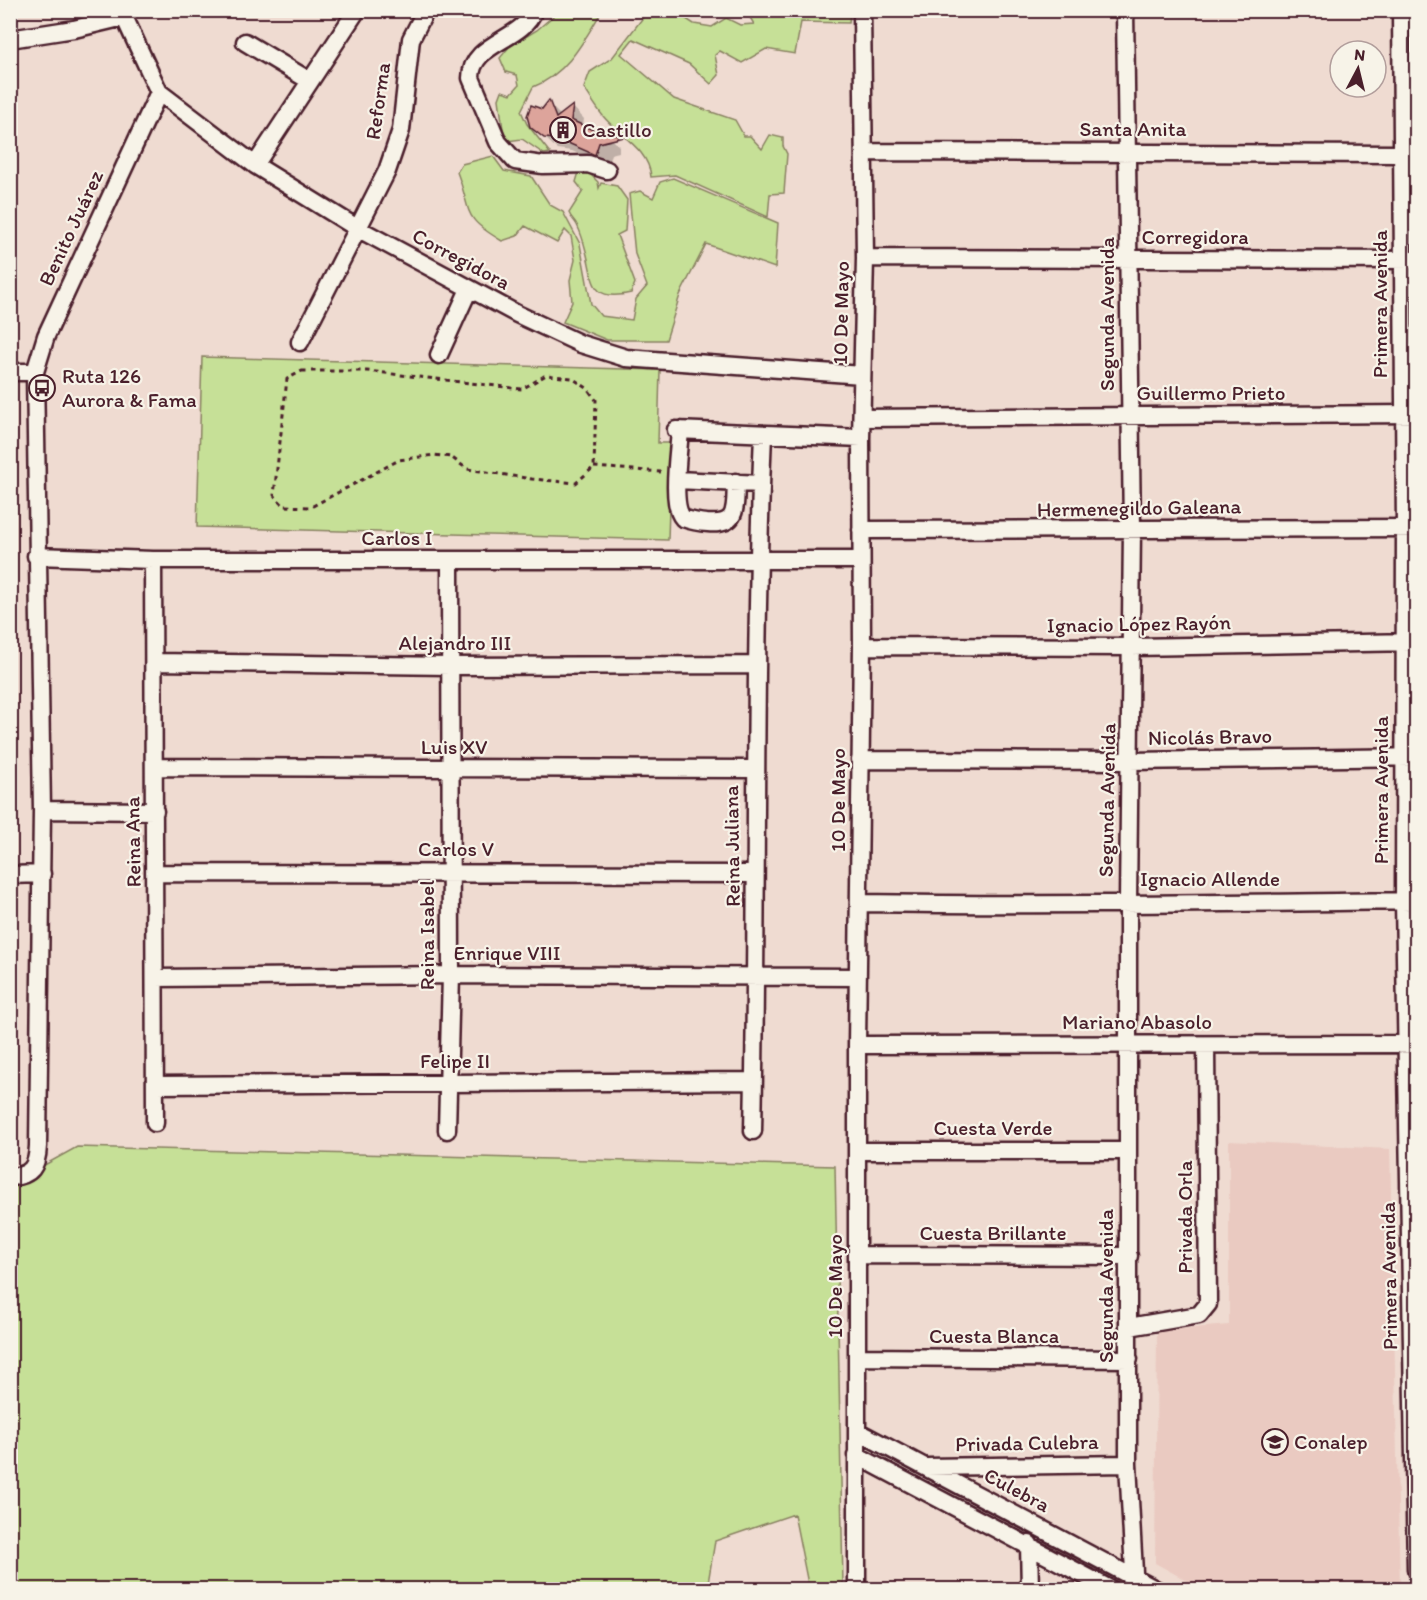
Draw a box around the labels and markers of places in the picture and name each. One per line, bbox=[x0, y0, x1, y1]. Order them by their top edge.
building icon: Castillo bbox=[548, 115, 578, 145]
place label: Castillo bbox=[582, 117, 652, 142]
place label: Ruta 126 Aurora & Fama bbox=[62, 363, 197, 412]
bus stop icon: Ruta 126 Aurora & Fama bbox=[27, 373, 57, 403]
school or university icon: Conalep bbox=[1260, 1427, 1290, 1457]
place label: Conalep bbox=[1294, 1429, 1368, 1454]

